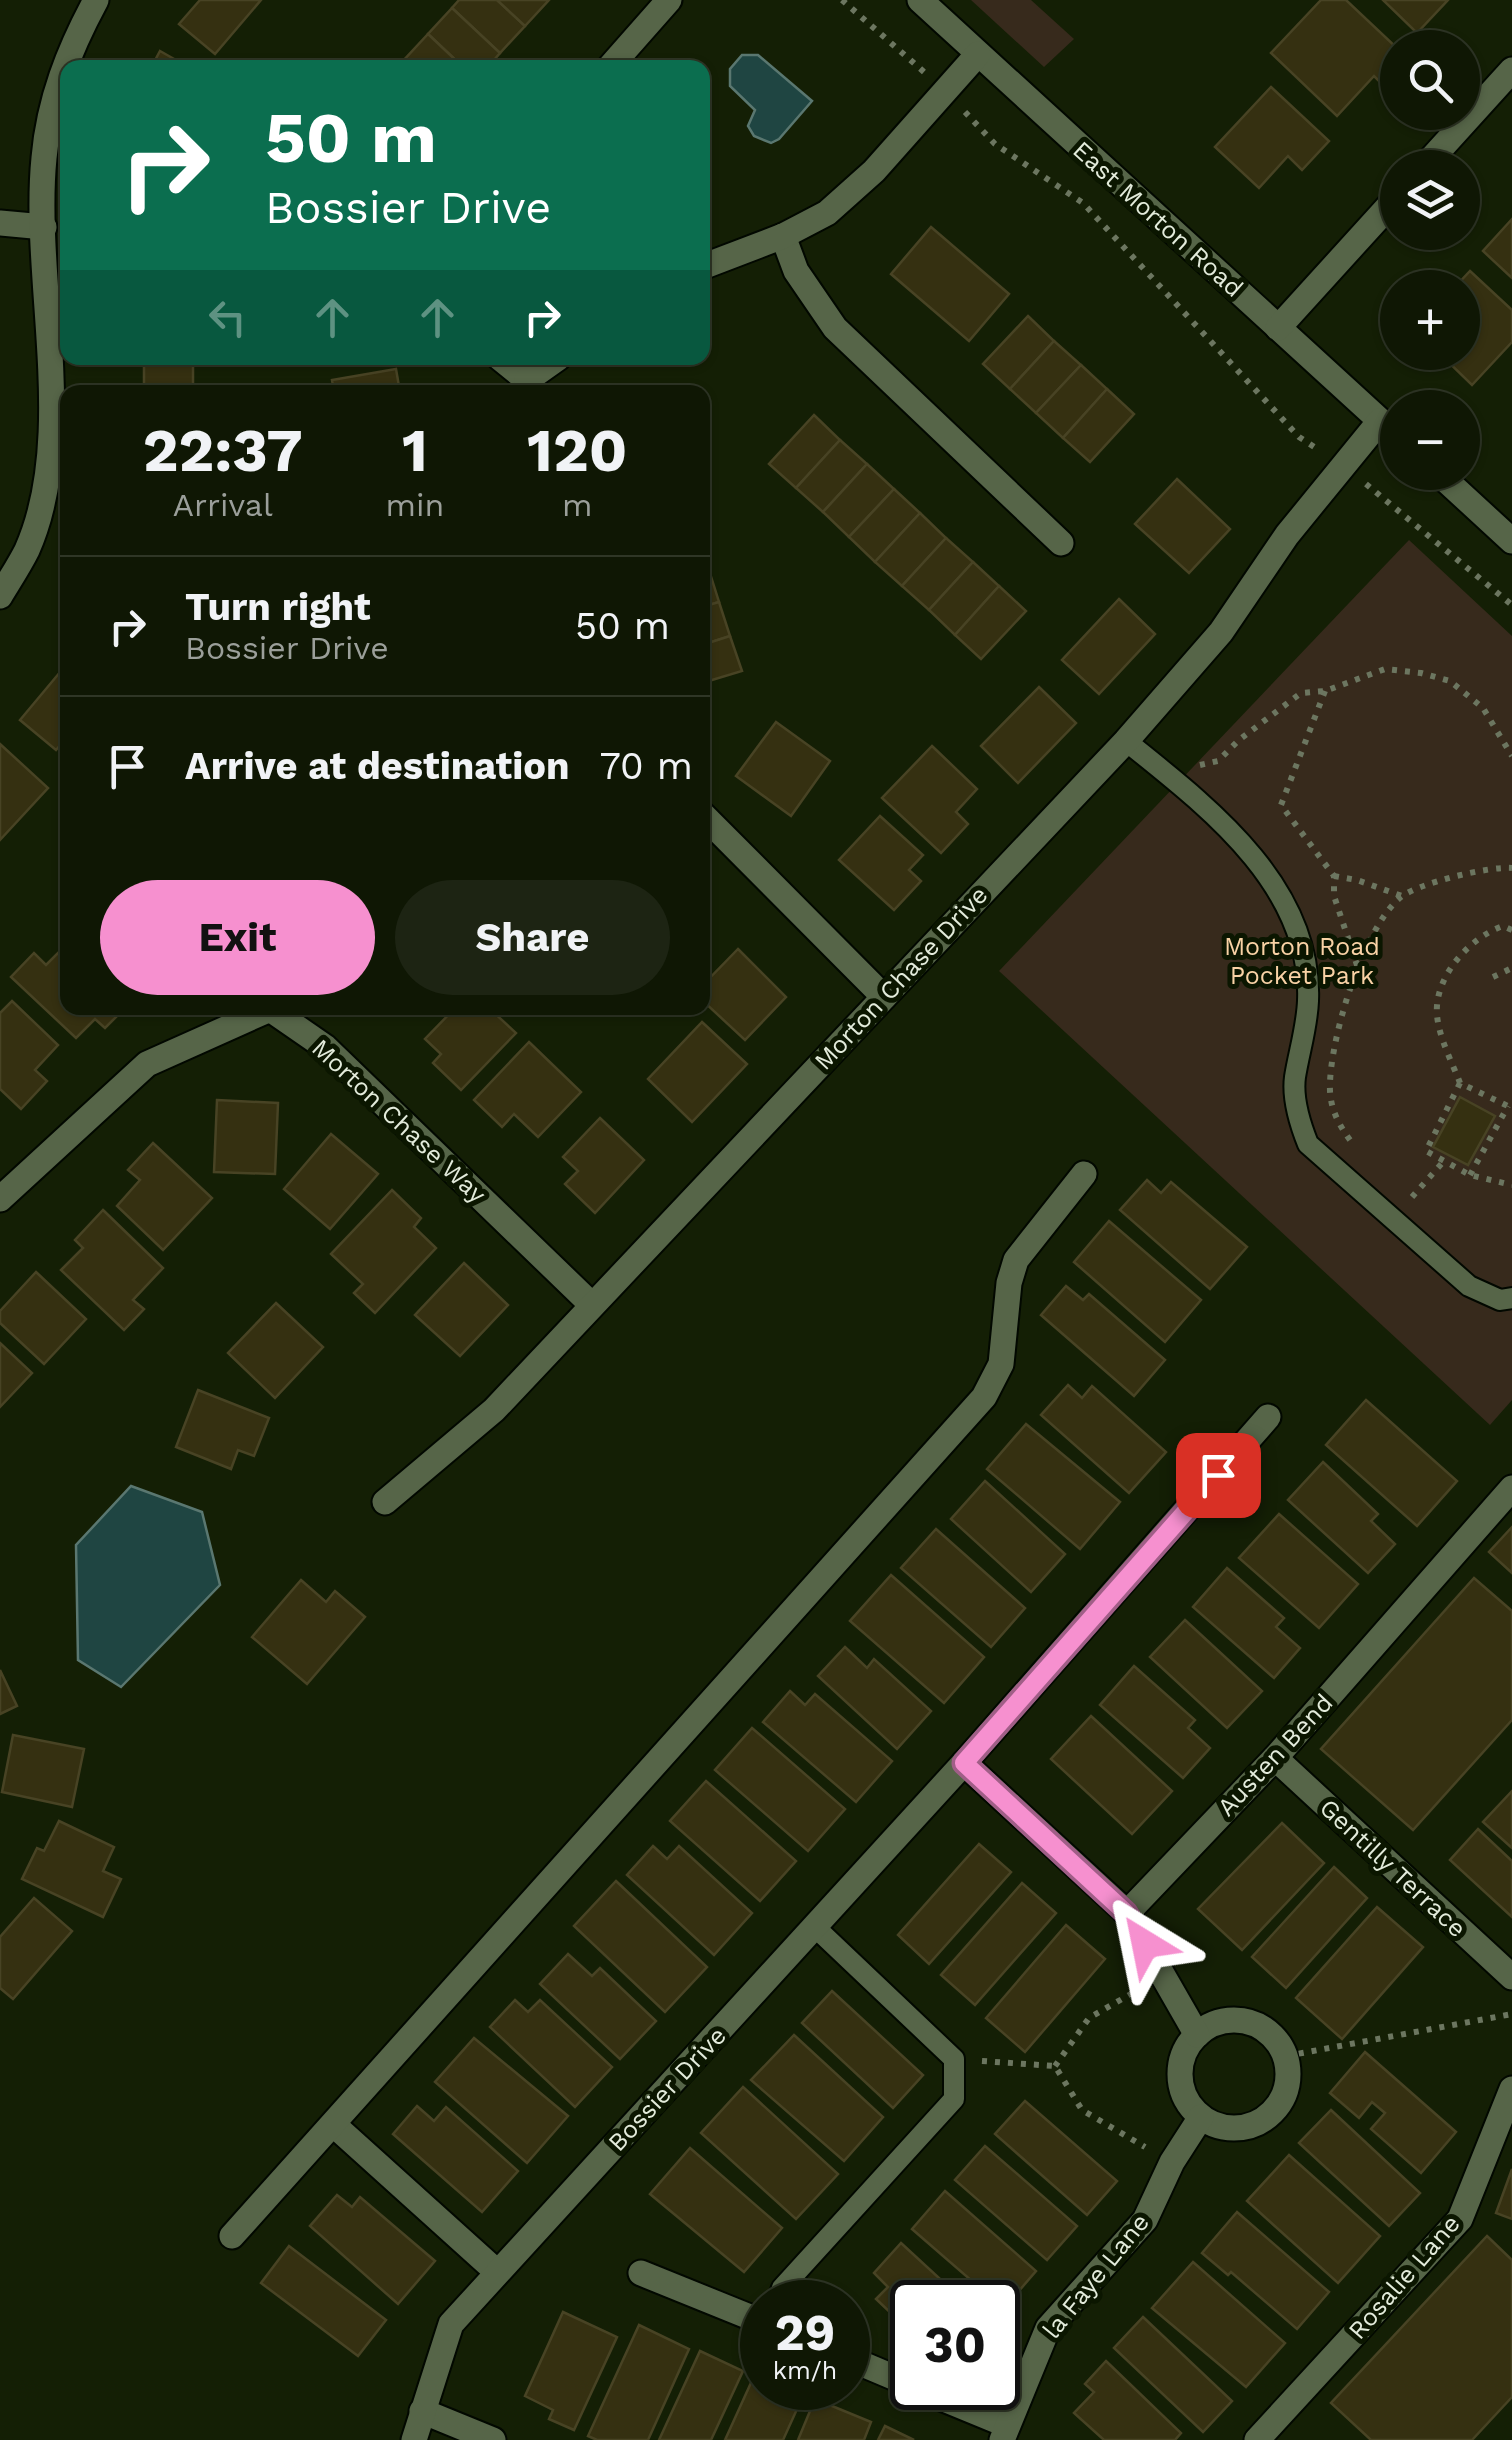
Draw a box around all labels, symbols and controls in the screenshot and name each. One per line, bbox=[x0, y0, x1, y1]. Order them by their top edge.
map controls bbox=[1380, 30, 1480, 490]
button: search bbox=[1380, 30, 1480, 130]
text: 50 m bbox=[265, 97, 437, 179]
icon: right bbox=[100, 100, 230, 230]
street label: East Morton Road bbox=[1067, 135, 1249, 303]
button: layers bbox=[1380, 150, 1480, 250]
text: Bossier Drive bbox=[265, 181, 551, 234]
button: + bbox=[1380, 270, 1480, 370]
icon: left bbox=[200, 290, 255, 345]
icon: ahead bbox=[305, 290, 360, 345]
icon: ahead bbox=[410, 290, 465, 345]
icon: right bbox=[515, 290, 570, 345]
button: − bbox=[1380, 390, 1480, 490]
text: 22:37 bbox=[143, 415, 303, 486]
text: 1 bbox=[402, 415, 428, 486]
text: 120 bbox=[527, 415, 627, 486]
text: Arrival bbox=[173, 486, 273, 524]
text: min bbox=[385, 486, 444, 524]
text: m bbox=[562, 486, 592, 524]
text: Turn right bbox=[185, 585, 371, 629]
icon: right bbox=[100, 599, 155, 654]
text: 50 m bbox=[575, 604, 670, 648]
text: Bossier Drive bbox=[185, 629, 389, 667]
icon: arrive bbox=[100, 739, 155, 794]
text: Arrive at destination bbox=[185, 744, 570, 788]
text: 70 m bbox=[600, 744, 693, 788]
button: Exit bbox=[100, 880, 375, 995]
button: Share bbox=[395, 880, 670, 995]
street label: Morton Chase Drive bbox=[809, 880, 993, 1076]
park label: Morton Road Pocket Park bbox=[1224, 932, 1380, 990]
street label: Morton Chase Way bbox=[306, 1033, 492, 1209]
pin bbox=[1176, 1433, 1261, 1518]
icon: arrive bbox=[1191, 1448, 1246, 1503]
street label: Austen Bend bbox=[1211, 1688, 1339, 1822]
street label: Gentilly Terrace bbox=[1314, 1793, 1472, 1943]
position arrow bbox=[1093, 1892, 1197, 1996]
street label: Bossier Drive bbox=[602, 2021, 732, 2157]
street label: la Faye Lane bbox=[1037, 2208, 1155, 2344]
street label: Rosalie Lane bbox=[1342, 2209, 1466, 2345]
speed limit sign: 30 bbox=[890, 2280, 1020, 2410]
text: 29 bbox=[775, 2303, 835, 2362]
text: km/h bbox=[773, 2356, 837, 2385]

